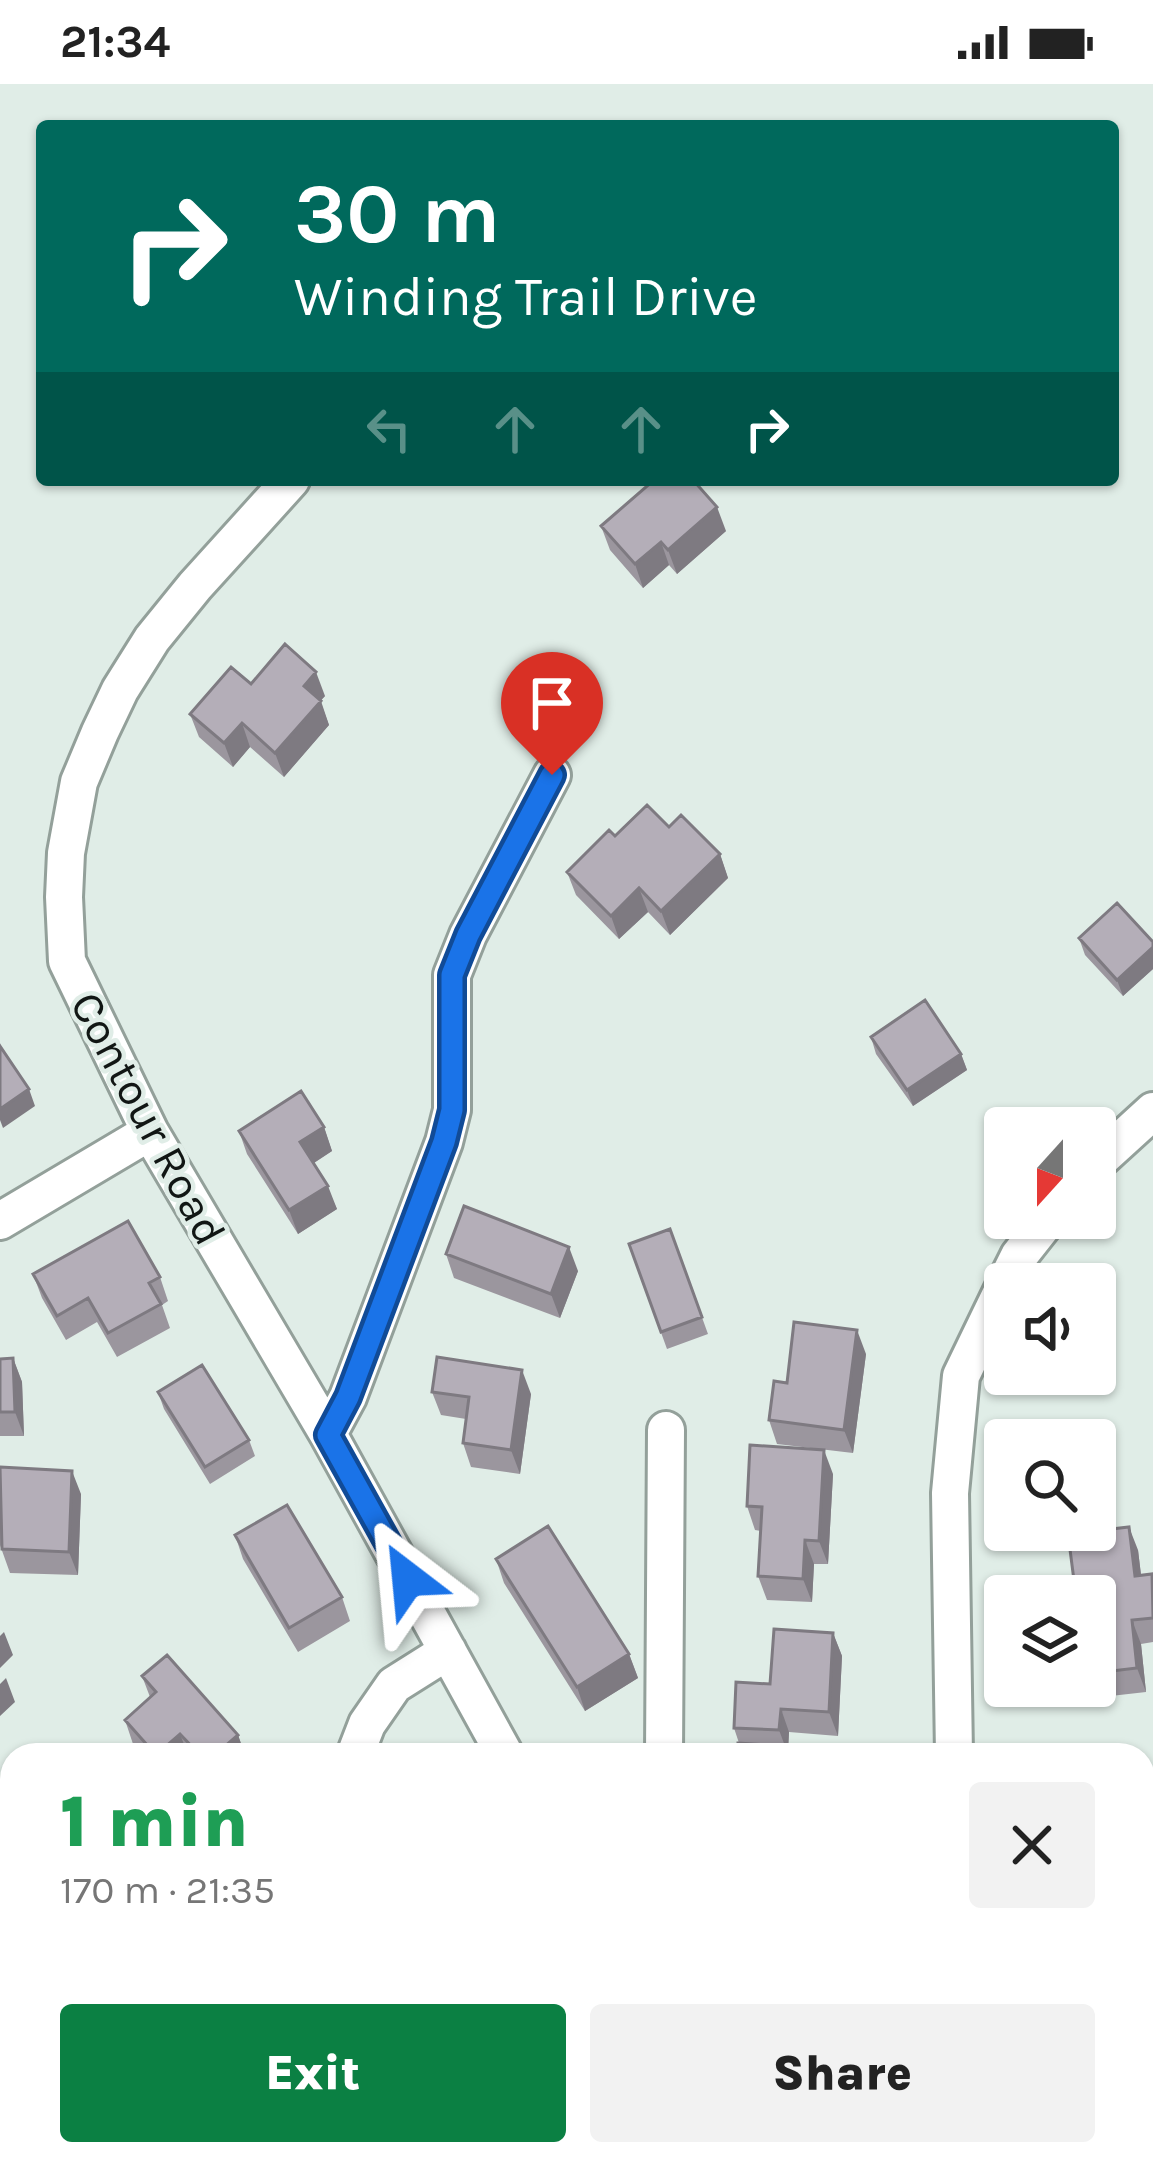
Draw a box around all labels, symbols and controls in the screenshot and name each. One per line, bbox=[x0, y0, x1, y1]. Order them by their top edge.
text: 21:34 bbox=[60, 16, 170, 68]
text: 30 m bbox=[294, 165, 500, 263]
icon: right bbox=[96, 168, 252, 324]
text: Winding Trail Drive bbox=[294, 265, 757, 329]
icon: left bbox=[356, 396, 422, 462]
icon: ahead bbox=[482, 396, 548, 462]
icon: ahead bbox=[608, 396, 674, 462]
icon: right bbox=[734, 396, 800, 462]
pin bbox=[501, 652, 603, 775]
icon: arrive bbox=[519, 670, 585, 736]
street label: Contour Road bbox=[60, 983, 236, 1254]
north arrow bbox=[984, 1107, 1116, 1239]
map controls bbox=[984, 1107, 1116, 1707]
button: sound bbox=[984, 1263, 1116, 1395]
button: search bbox=[984, 1419, 1116, 1551]
position arrow bbox=[345, 1516, 471, 1642]
button: layers bbox=[984, 1575, 1116, 1707]
text: 1 min bbox=[60, 1780, 249, 1864]
button: close bbox=[969, 1782, 1095, 1908]
text: 170 m · 21:35 bbox=[60, 1867, 275, 1913]
button: Exit bbox=[60, 2004, 566, 2142]
button: Share bbox=[590, 2004, 1095, 2142]

